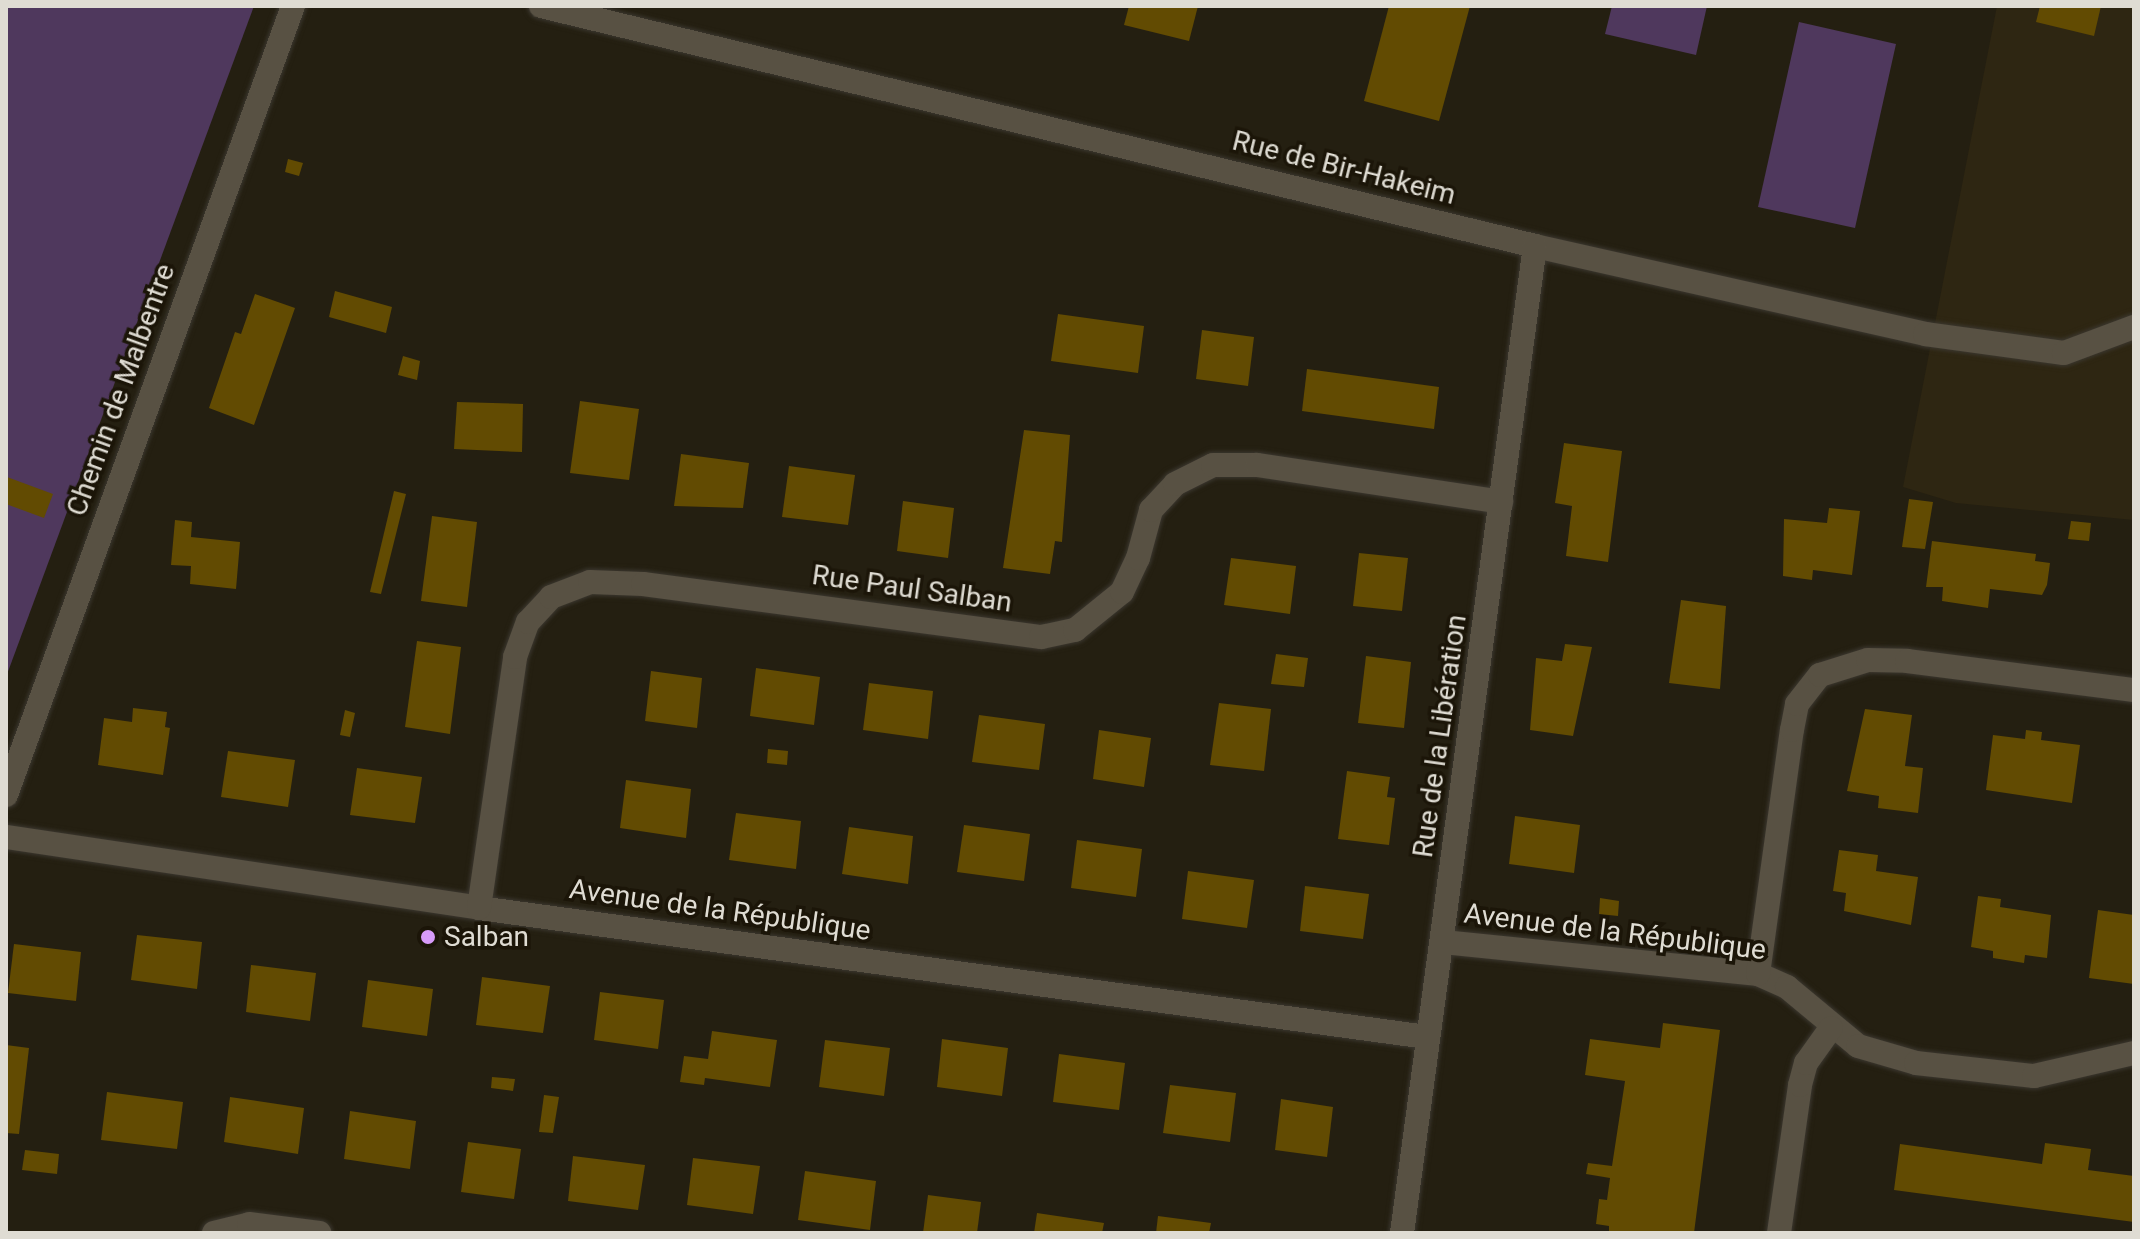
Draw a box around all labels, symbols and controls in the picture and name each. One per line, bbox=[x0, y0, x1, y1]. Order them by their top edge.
street label: Rue de Bir-Hakeim bbox=[1229, 124, 1459, 212]
street label: Chemin de Malbentre bbox=[60, 259, 182, 521]
street label: Rue Paul Salban bbox=[810, 558, 1014, 620]
street label: Rue de la Libération bbox=[1406, 612, 1474, 860]
street label: Avenue de la République bbox=[567, 872, 873, 948]
street label: Avenue de la République bbox=[1462, 897, 1768, 967]
place label: Salban bbox=[444, 920, 529, 954]
marker: Salban bbox=[419, 928, 437, 946]

